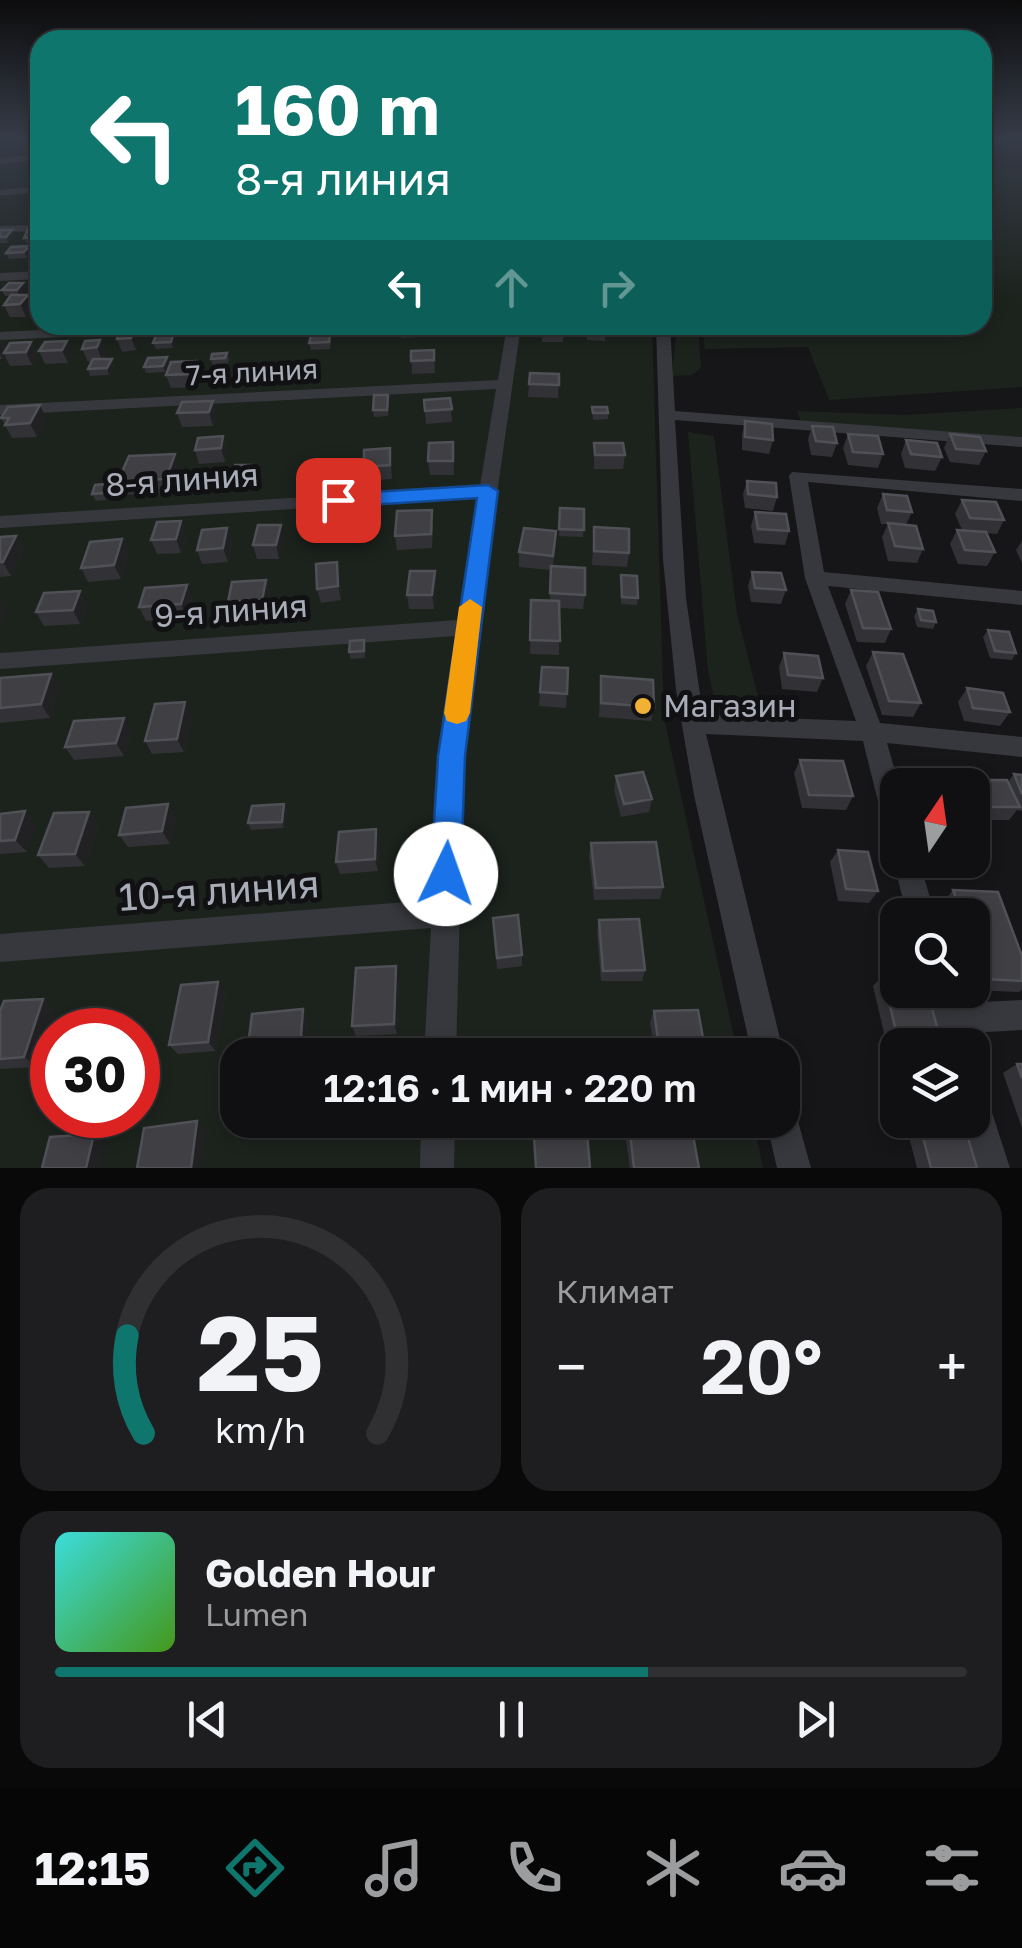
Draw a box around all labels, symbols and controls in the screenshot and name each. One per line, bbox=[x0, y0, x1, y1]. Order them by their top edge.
text: 160 m bbox=[235, 66, 440, 150]
icon: left bbox=[70, 70, 200, 200]
text: 8-я линия bbox=[235, 151, 451, 205]
icon: left bbox=[379, 260, 434, 315]
icon: ahead bbox=[484, 260, 539, 315]
icon: right bbox=[589, 260, 644, 315]
street label: 7-я линия bbox=[185, 352, 319, 391]
street label: 8-я линия bbox=[104, 455, 260, 503]
pin bbox=[296, 458, 381, 543]
icon: arrive bbox=[311, 473, 366, 528]
street label: 9-я линия bbox=[153, 586, 309, 634]
place label: Магазин bbox=[663, 686, 797, 724]
marker: Магазин bbox=[632, 695, 654, 717]
north arrow bbox=[880, 768, 990, 878]
map controls bbox=[880, 768, 990, 1138]
position arrow bbox=[394, 822, 498, 926]
street label: 10-я линия bbox=[117, 860, 321, 919]
button: search bbox=[880, 898, 990, 1008]
speed limit sign: 30 bbox=[30, 1008, 160, 1138]
button: layers bbox=[880, 1028, 990, 1138]
text: 12:16 · 1 мин · 220 m bbox=[323, 1065, 697, 1110]
text: Климат bbox=[556, 1272, 674, 1310]
text: 25 bbox=[197, 1289, 324, 1414]
text: 20° bbox=[700, 1320, 823, 1411]
text: − bbox=[556, 1333, 586, 1399]
text: + bbox=[937, 1333, 967, 1399]
text: km/h bbox=[215, 1408, 306, 1451]
text: Golden Hour bbox=[205, 1550, 436, 1595]
text: Lumen bbox=[205, 1595, 309, 1633]
icon: previous bbox=[180, 1692, 235, 1747]
icon: pause bbox=[484, 1692, 539, 1747]
icon: next bbox=[788, 1692, 843, 1747]
icon: directions bbox=[220, 1833, 290, 1903]
icon: music bbox=[359, 1833, 429, 1903]
icon: phone bbox=[499, 1833, 569, 1903]
icon: climate bbox=[638, 1833, 708, 1903]
icon: car bbox=[778, 1833, 848, 1903]
icon: filters bbox=[917, 1833, 987, 1903]
text: 12:15 bbox=[35, 1841, 150, 1895]

